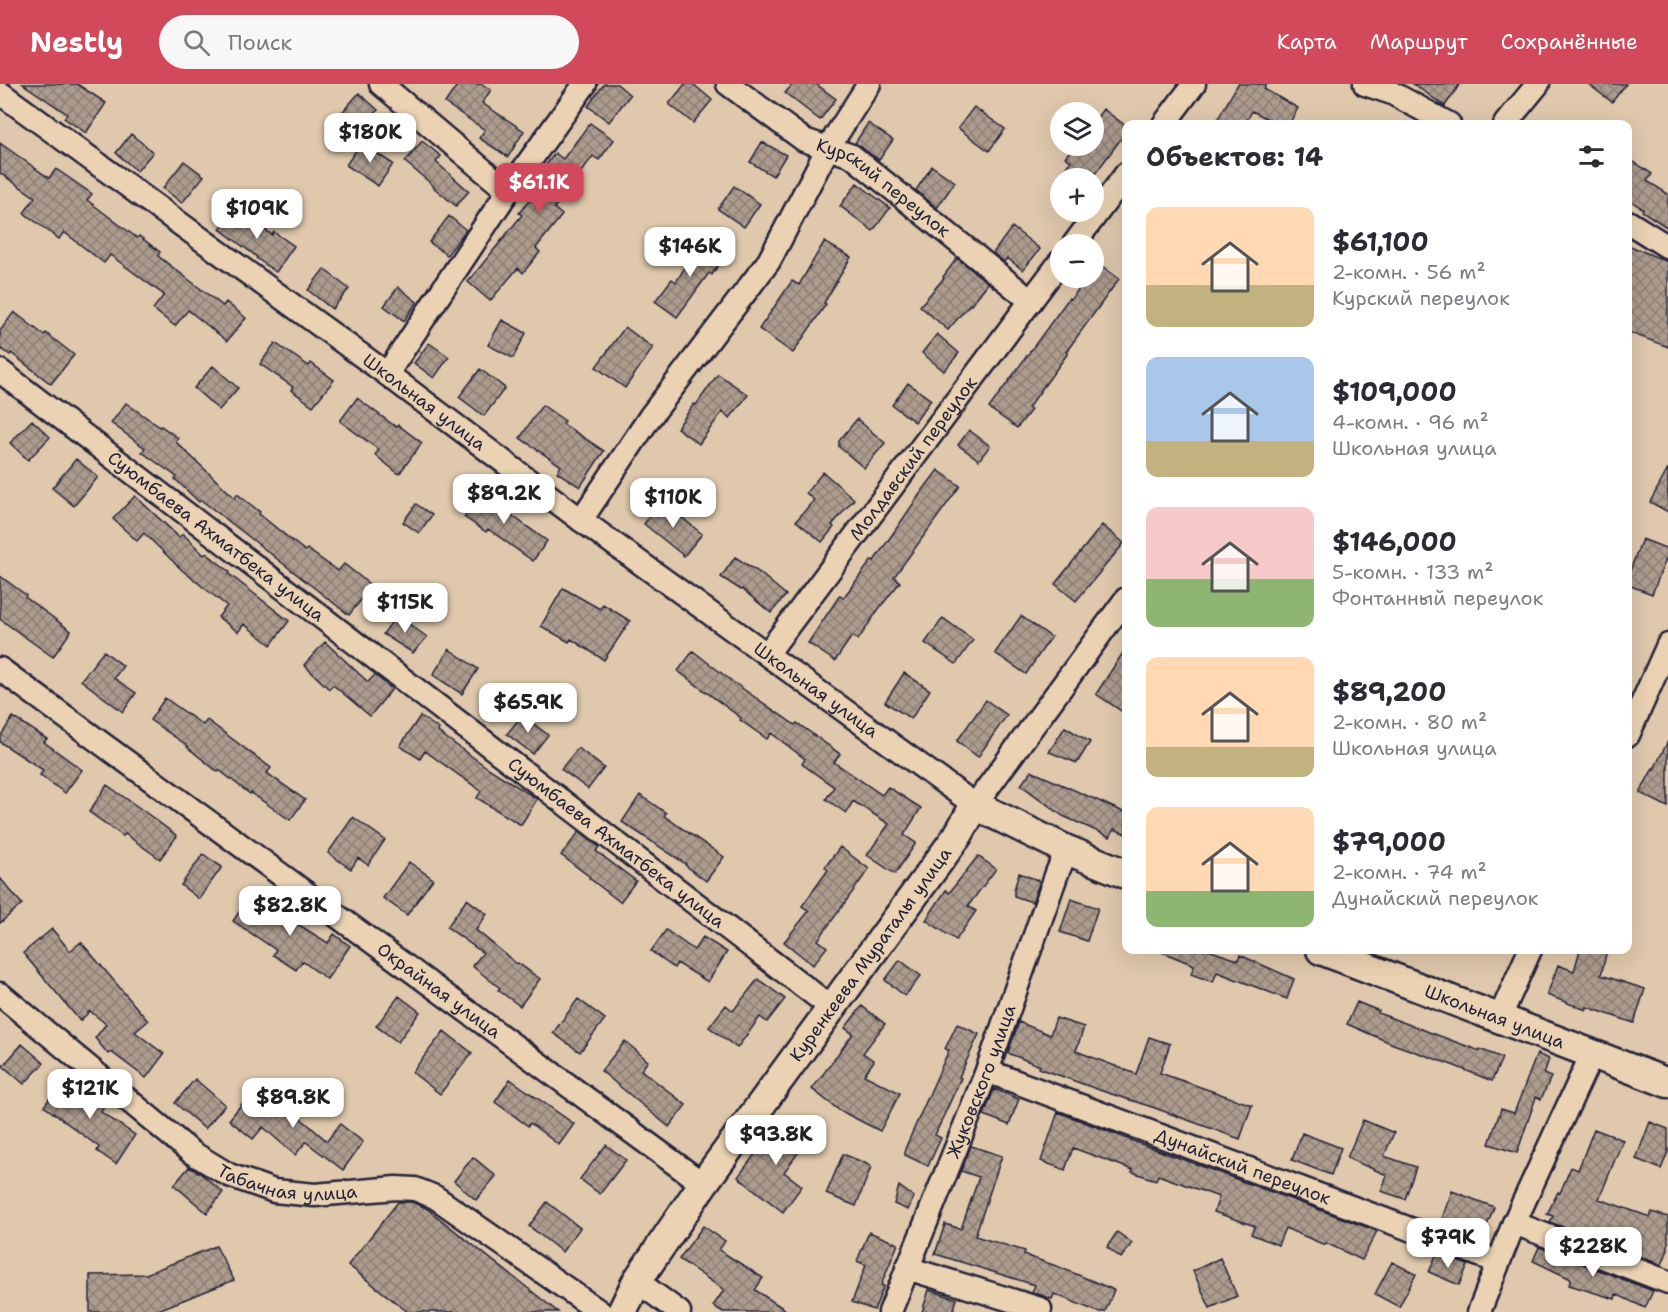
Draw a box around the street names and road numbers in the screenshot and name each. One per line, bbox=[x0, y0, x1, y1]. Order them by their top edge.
street label: Курский переулок bbox=[813, 133, 956, 243]
street label: Школьная улица bbox=[358, 348, 491, 456]
street label: Молдавский переулок bbox=[844, 371, 983, 546]
street label: Суюмбаева Ахматбека улица bbox=[103, 446, 329, 627]
street label: Школьная улица bbox=[749, 637, 883, 743]
street label: Суюмбаева Ахматбека улица bbox=[503, 752, 730, 933]
street label: Куренкеева Мураталы улица bbox=[784, 842, 957, 1067]
street label: Окрайная улица bbox=[372, 937, 506, 1044]
street label: Школьная улица bbox=[1421, 979, 1568, 1054]
street label: Жуковского улица bbox=[941, 1002, 1021, 1162]
street label: Дунайский переулок bbox=[1151, 1123, 1334, 1211]
street label: Табачная улица bbox=[213, 1159, 358, 1207]

